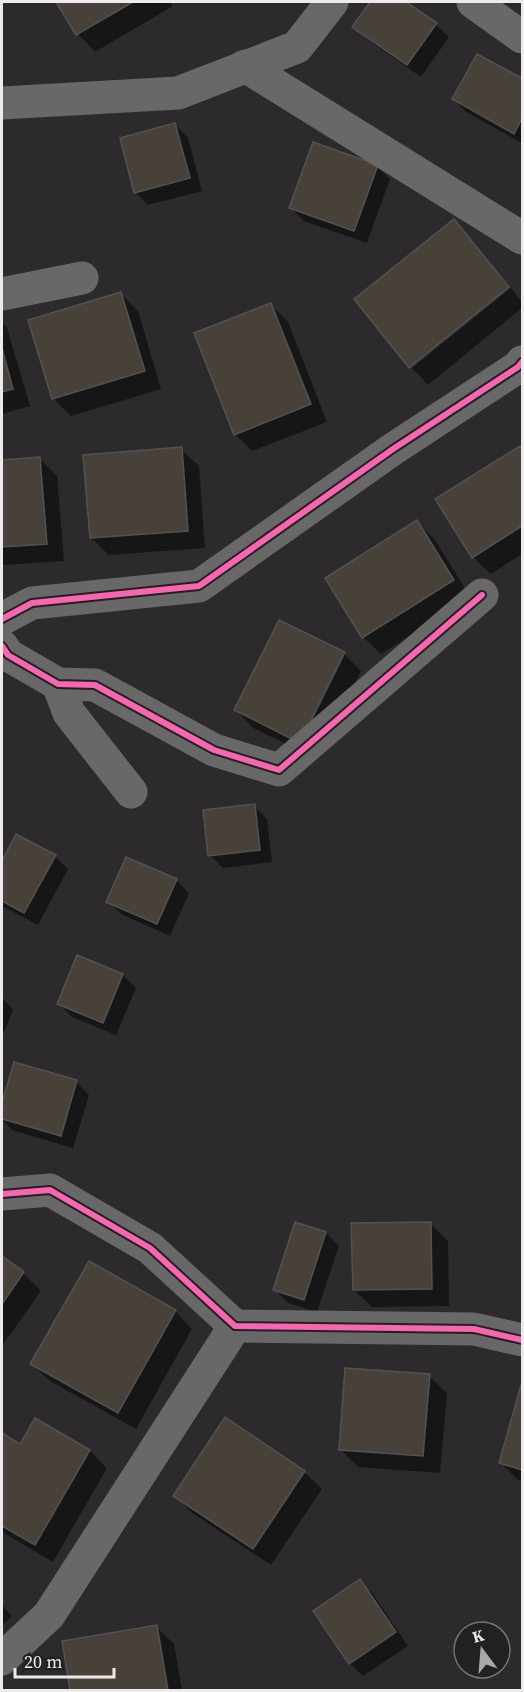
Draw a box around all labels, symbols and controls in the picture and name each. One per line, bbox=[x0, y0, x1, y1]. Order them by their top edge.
north arrow bbox=[452, 1620, 512, 1680]
text: K bbox=[469, 1623, 487, 1648]
scale bar bbox=[15, 1641, 114, 1679]
text: 20 m bbox=[24, 1649, 62, 1674]

